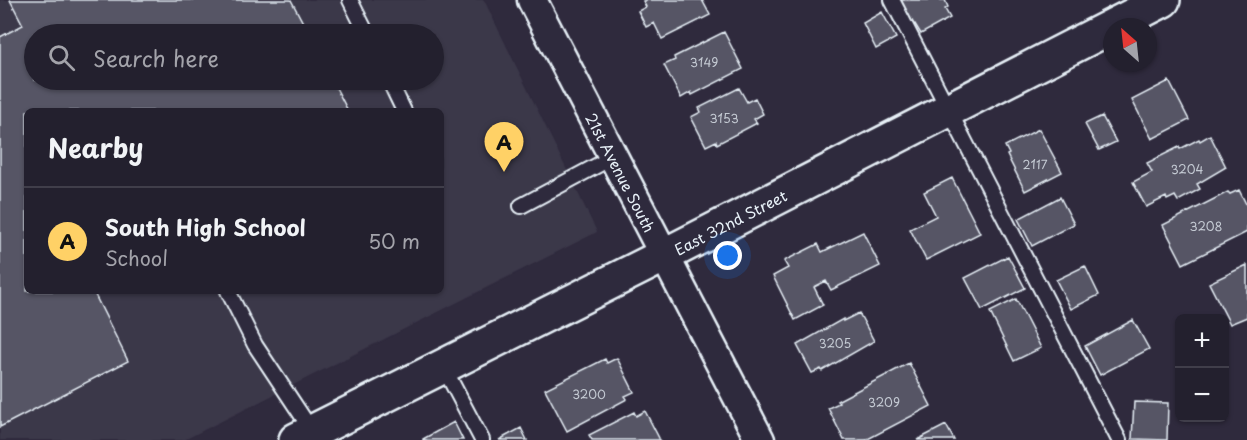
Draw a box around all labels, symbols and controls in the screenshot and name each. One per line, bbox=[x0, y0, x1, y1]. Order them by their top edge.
north arrow bbox=[1103, 18, 1157, 72]
search box bbox=[24, 24, 444, 90]
icon: search bbox=[45, 41, 78, 74]
text: Search here bbox=[93, 41, 219, 74]
house number: 3149 bbox=[690, 53, 718, 71]
street label: 21st Avenue South bbox=[581, 109, 662, 236]
house number: 3153 bbox=[709, 109, 739, 127]
pin: A bbox=[484, 122, 524, 172]
text: Nearby bbox=[48, 128, 143, 167]
house number: 2117 bbox=[1023, 155, 1048, 173]
house number: 3204 bbox=[1171, 160, 1203, 178]
street label: East 32nd Street bbox=[670, 183, 791, 260]
text: South High School bbox=[105, 210, 306, 243]
house number: 3208 bbox=[1190, 217, 1223, 235]
text: A bbox=[60, 226, 75, 256]
text: 50 m bbox=[368, 226, 420, 256]
your location bbox=[713, 241, 742, 270]
text: School bbox=[105, 243, 168, 273]
map controls bbox=[1175, 314, 1229, 422]
button: + bbox=[1175, 314, 1229, 368]
house number: 3205 bbox=[819, 334, 851, 352]
button: − bbox=[1175, 368, 1229, 422]
house number: 3200 bbox=[572, 385, 606, 403]
house number: 3209 bbox=[868, 393, 900, 411]

